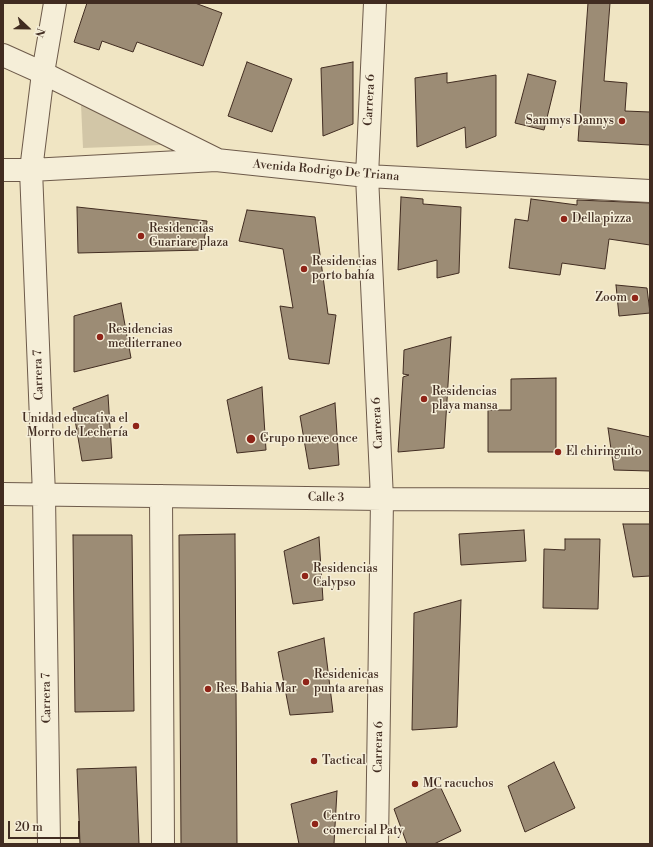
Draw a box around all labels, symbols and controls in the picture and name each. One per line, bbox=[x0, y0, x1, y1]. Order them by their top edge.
north arrow bbox=[8, 8, 48, 48]
text: N bbox=[31, 26, 47, 39]
street label: Carrera 6 bbox=[361, 74, 379, 126]
place label: Sammys Dannys bbox=[526, 114, 614, 128]
marker: Sammys Dannys bbox=[617, 116, 627, 126]
street label: Avenida Rodrigo De Triana bbox=[252, 157, 400, 185]
place label: Della pizza bbox=[572, 212, 632, 226]
marker: Della pizza bbox=[559, 214, 569, 224]
place label: Residencias Guariare plaza bbox=[149, 222, 228, 250]
marker: Residencias Guariare plaza bbox=[136, 231, 146, 241]
place label: Residencias porto bahía bbox=[312, 255, 377, 283]
marker: Residencias porto bahía bbox=[299, 264, 309, 274]
place label: Zoom bbox=[595, 291, 627, 305]
marker: Zoom bbox=[630, 293, 640, 303]
place label: Residencias mediterraneo bbox=[108, 323, 182, 351]
marker: Residencias mediterraneo bbox=[95, 332, 105, 342]
street label: Carrera 7 bbox=[31, 349, 47, 401]
place label: Residencias playa mansa bbox=[432, 385, 498, 413]
marker: Residencias playa mansa bbox=[419, 394, 429, 404]
street label: Carrera 6 bbox=[369, 397, 387, 449]
place label: Unidad educativa el Morro de Lechería bbox=[22, 412, 128, 440]
marker: Unidad educativa el Morro de Lechería bbox=[131, 421, 141, 431]
place label: Grupo nueve once bbox=[260, 432, 358, 446]
marker: Grupo nueve once bbox=[245, 433, 257, 445]
place label: El chiringuito bbox=[566, 445, 642, 459]
marker: El chiringuito bbox=[553, 447, 563, 457]
street label: Calle 3 bbox=[308, 490, 344, 506]
place label: Residencias Calypso bbox=[313, 562, 378, 590]
marker: Residencias Calypso bbox=[300, 571, 310, 581]
place label: Residenicas punta arenas bbox=[314, 668, 384, 696]
street label: Carrera 7 bbox=[39, 673, 55, 723]
marker: Residenicas punta arenas bbox=[301, 677, 311, 687]
place label: Res. Bahia Mar bbox=[216, 682, 297, 696]
marker: Res. Bahia Mar bbox=[203, 684, 213, 694]
street label: Carrera 6 bbox=[371, 721, 387, 773]
place label: Tactical bbox=[322, 754, 366, 768]
marker: Tactical bbox=[309, 756, 319, 766]
place label: MC racuchos bbox=[423, 777, 494, 791]
marker: MC racuchos bbox=[410, 779, 420, 789]
place label: Centro comercial Paty bbox=[323, 810, 403, 838]
scale bar bbox=[10, 813, 82, 839]
marker: Centro comercial Paty bbox=[310, 819, 320, 829]
text: 20 m bbox=[15, 820, 43, 835]

